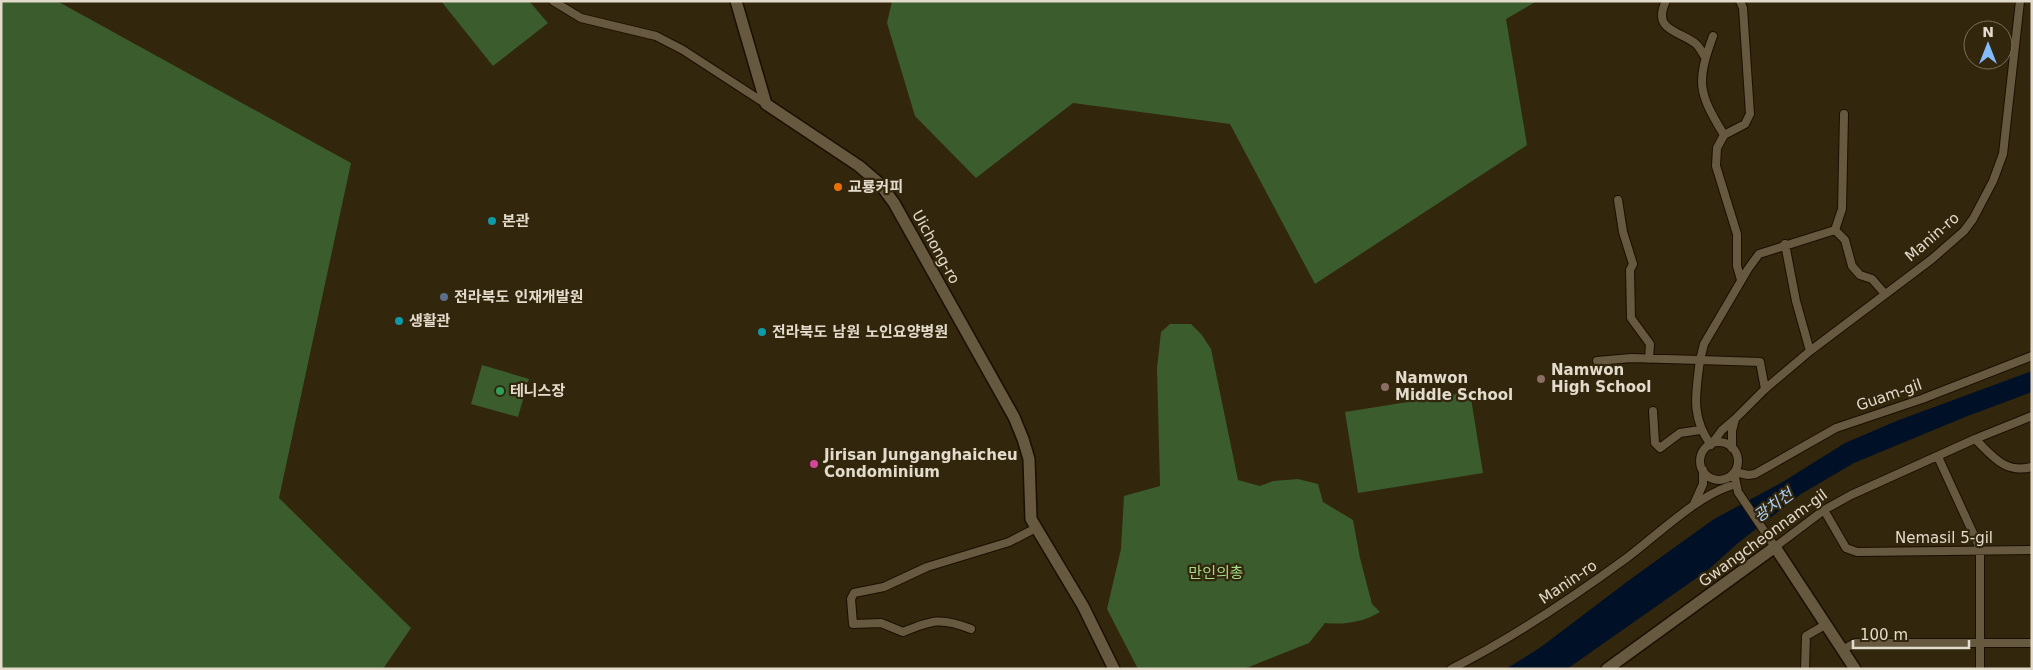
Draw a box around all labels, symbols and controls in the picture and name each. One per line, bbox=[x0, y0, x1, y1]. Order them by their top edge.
north arrow bbox=[1963, 20, 2013, 70]
text: N bbox=[1982, 24, 1994, 40]
place label: 교룡커피 bbox=[848, 178, 903, 196]
marker: 교룡커피 bbox=[832, 181, 844, 193]
street label: Uichong-ro bbox=[908, 207, 964, 287]
street label: Manin-ro bbox=[1901, 209, 1963, 265]
place label: 본관 bbox=[502, 212, 530, 230]
marker: 본관 bbox=[486, 215, 498, 227]
place label: 전라북도 인재개발원 bbox=[454, 288, 583, 306]
marker: 전라북도 인재개발원 bbox=[438, 291, 450, 303]
place label: 생활관 bbox=[409, 312, 451, 330]
marker: 생활관 bbox=[393, 315, 405, 327]
place label: 전라북도 남원 노인요양병원 bbox=[772, 323, 948, 341]
marker: 전라북도 남원 노인요양병원 bbox=[756, 326, 768, 338]
place label: Namwon High School bbox=[1551, 361, 1651, 396]
place label: Namwon Middle School bbox=[1395, 369, 1513, 404]
marker: Namwon High School bbox=[1535, 373, 1547, 385]
street label: Guam-gil bbox=[1854, 375, 1924, 415]
marker: Namwon Middle School bbox=[1379, 381, 1391, 393]
place label: 테니스장 bbox=[510, 382, 565, 400]
marker: 테니스장 bbox=[494, 385, 506, 397]
place label: Jirisan Junganghaicheu Condominium bbox=[823, 446, 1018, 481]
marker: Jirisan Junganghaicheu Condominium bbox=[808, 458, 820, 470]
water label: 광치천 bbox=[1750, 483, 1799, 526]
street label: Gwangcheonnam-gil bbox=[1695, 485, 1831, 591]
street label: Nemasil 5-gil bbox=[1895, 529, 1993, 547]
street label: Manin-ro bbox=[1536, 556, 1600, 608]
park label: 만인의총 bbox=[1188, 564, 1244, 582]
scale bar bbox=[1853, 618, 1969, 650]
text: 100 m bbox=[1860, 626, 1908, 644]

